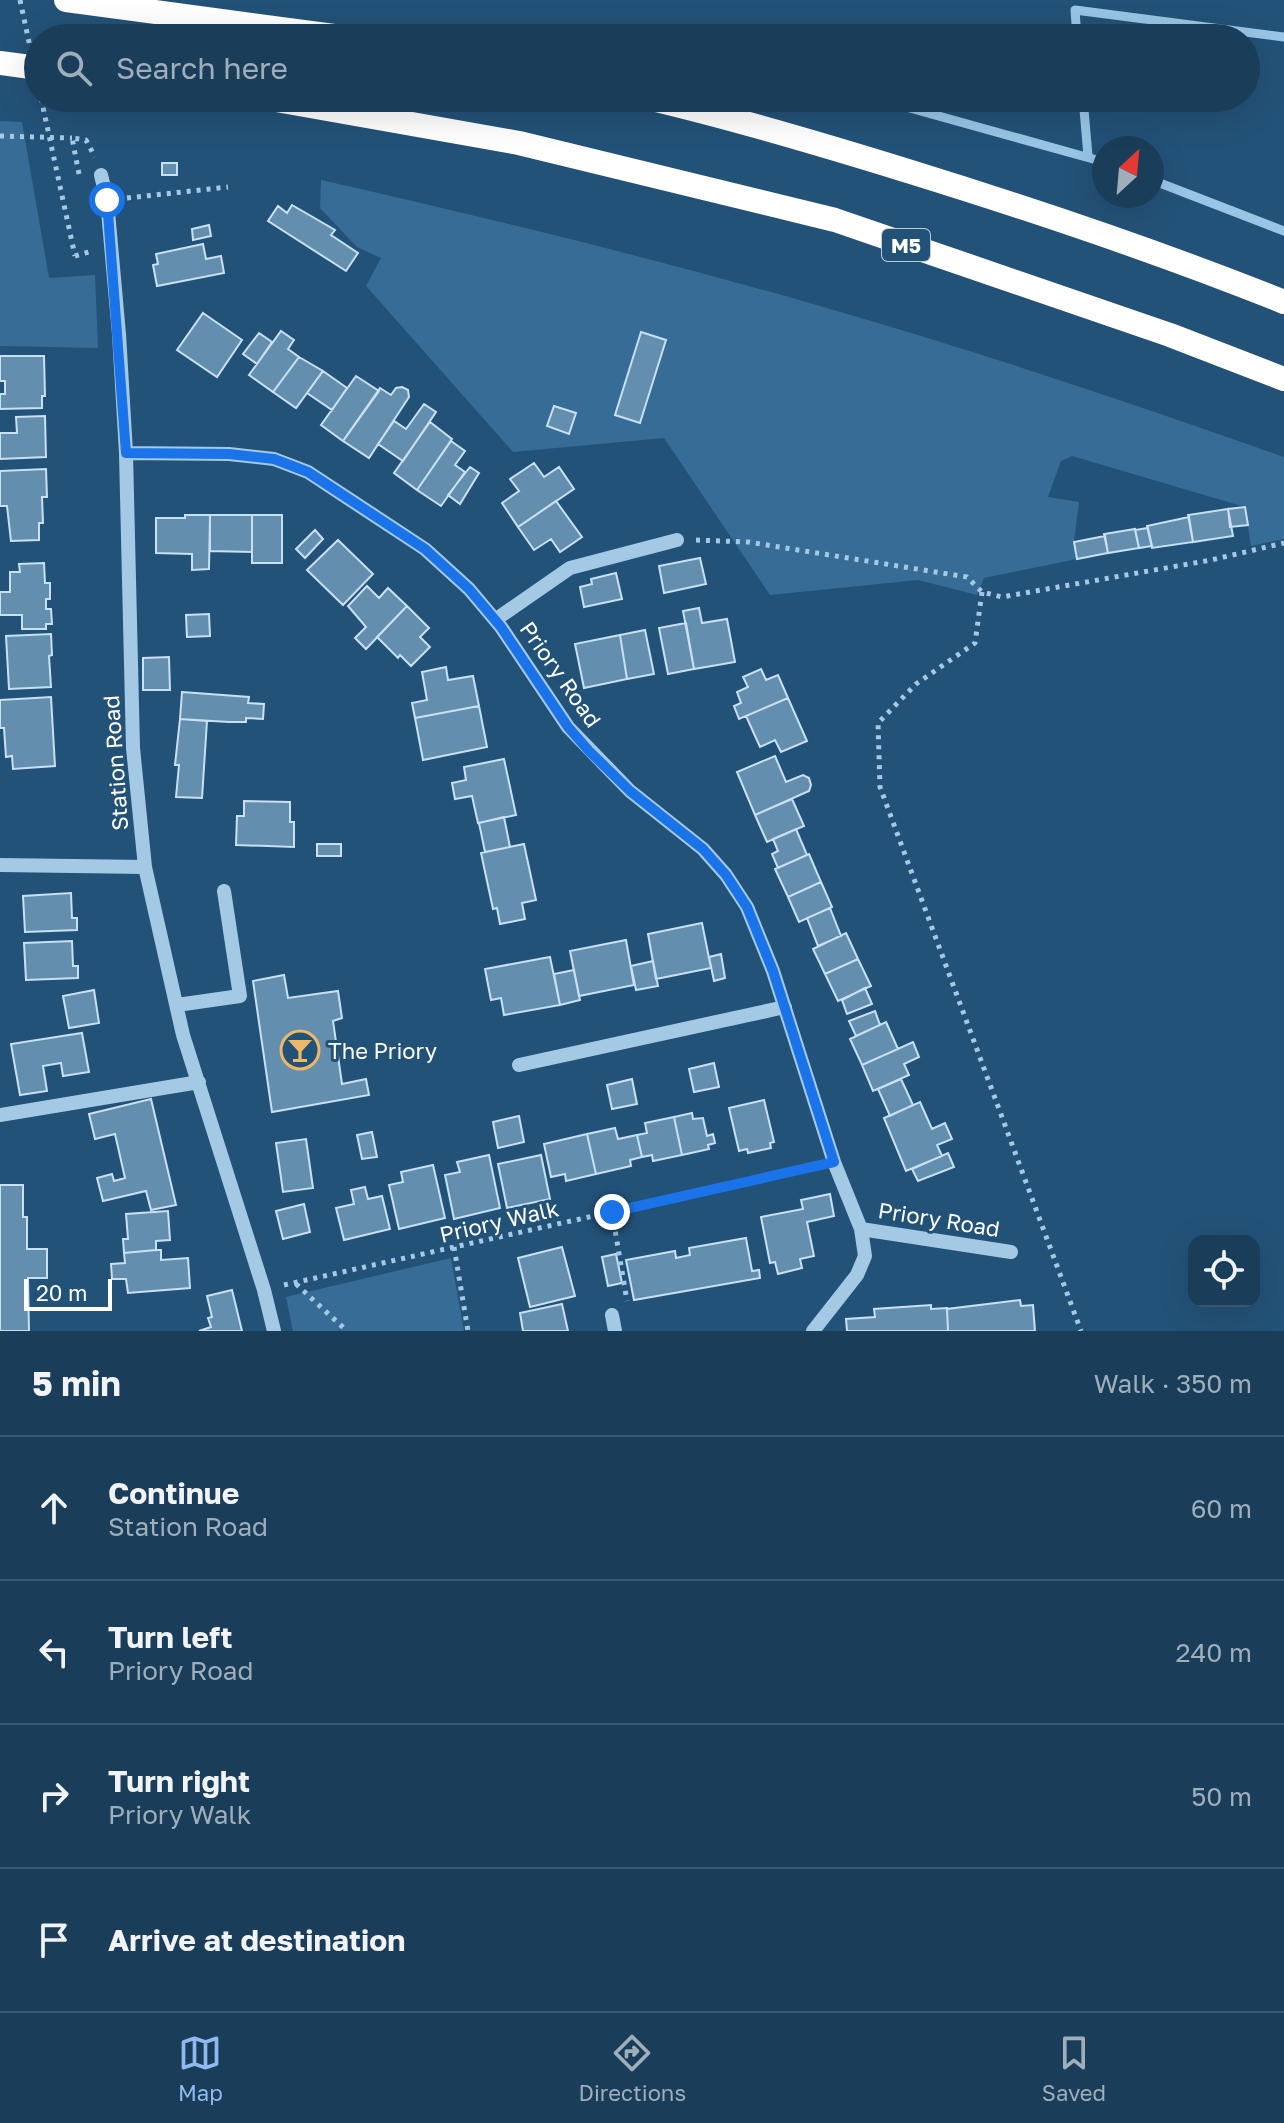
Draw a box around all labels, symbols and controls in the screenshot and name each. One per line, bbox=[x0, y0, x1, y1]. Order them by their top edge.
search box bbox=[24, 24, 1260, 112]
icon: search bbox=[52, 46, 96, 90]
text: Search here bbox=[116, 50, 288, 86]
north arrow bbox=[1092, 136, 1164, 208]
route start bbox=[89, 182, 125, 218]
road number: M5 bbox=[882, 229, 930, 261]
street label: Priory Road bbox=[515, 616, 607, 732]
street label: Station Road bbox=[97, 694, 133, 832]
bar icon: The Priory bbox=[279, 1029, 321, 1071]
place label: The Priory bbox=[328, 1037, 437, 1064]
street label: Priory Walk bbox=[437, 1194, 561, 1248]
route end bbox=[594, 1194, 630, 1230]
street label: Priory Road bbox=[876, 1196, 1002, 1242]
map controls bbox=[1188, 1235, 1260, 1307]
button: locate bbox=[1188, 1235, 1260, 1307]
scale bar bbox=[24, 1275, 112, 1311]
text: 20 m bbox=[36, 1279, 87, 1306]
text: 5 min bbox=[32, 1363, 121, 1403]
text: Walk · 350 m bbox=[1094, 1368, 1252, 1399]
text: Continue bbox=[108, 1475, 239, 1511]
icon: ahead bbox=[32, 1486, 76, 1530]
text: 60 m bbox=[1191, 1493, 1252, 1524]
text: Station Road bbox=[108, 1511, 268, 1542]
text: Turn left bbox=[108, 1619, 233, 1655]
icon: left bbox=[32, 1630, 76, 1674]
text: 240 m bbox=[1175, 1637, 1252, 1668]
text: Priory Road bbox=[108, 1655, 253, 1686]
text: Turn right bbox=[108, 1763, 250, 1799]
icon: right bbox=[32, 1774, 76, 1818]
text: 50 m bbox=[1191, 1781, 1252, 1812]
text: Priory Walk bbox=[108, 1799, 251, 1830]
icon: arrive bbox=[32, 1918, 76, 1962]
text: Arrive at destination bbox=[108, 1922, 405, 1958]
tab: Map bbox=[178, 2031, 223, 2106]
tab: Directions bbox=[579, 2031, 686, 2106]
tab: Saved bbox=[1042, 2031, 1106, 2106]

